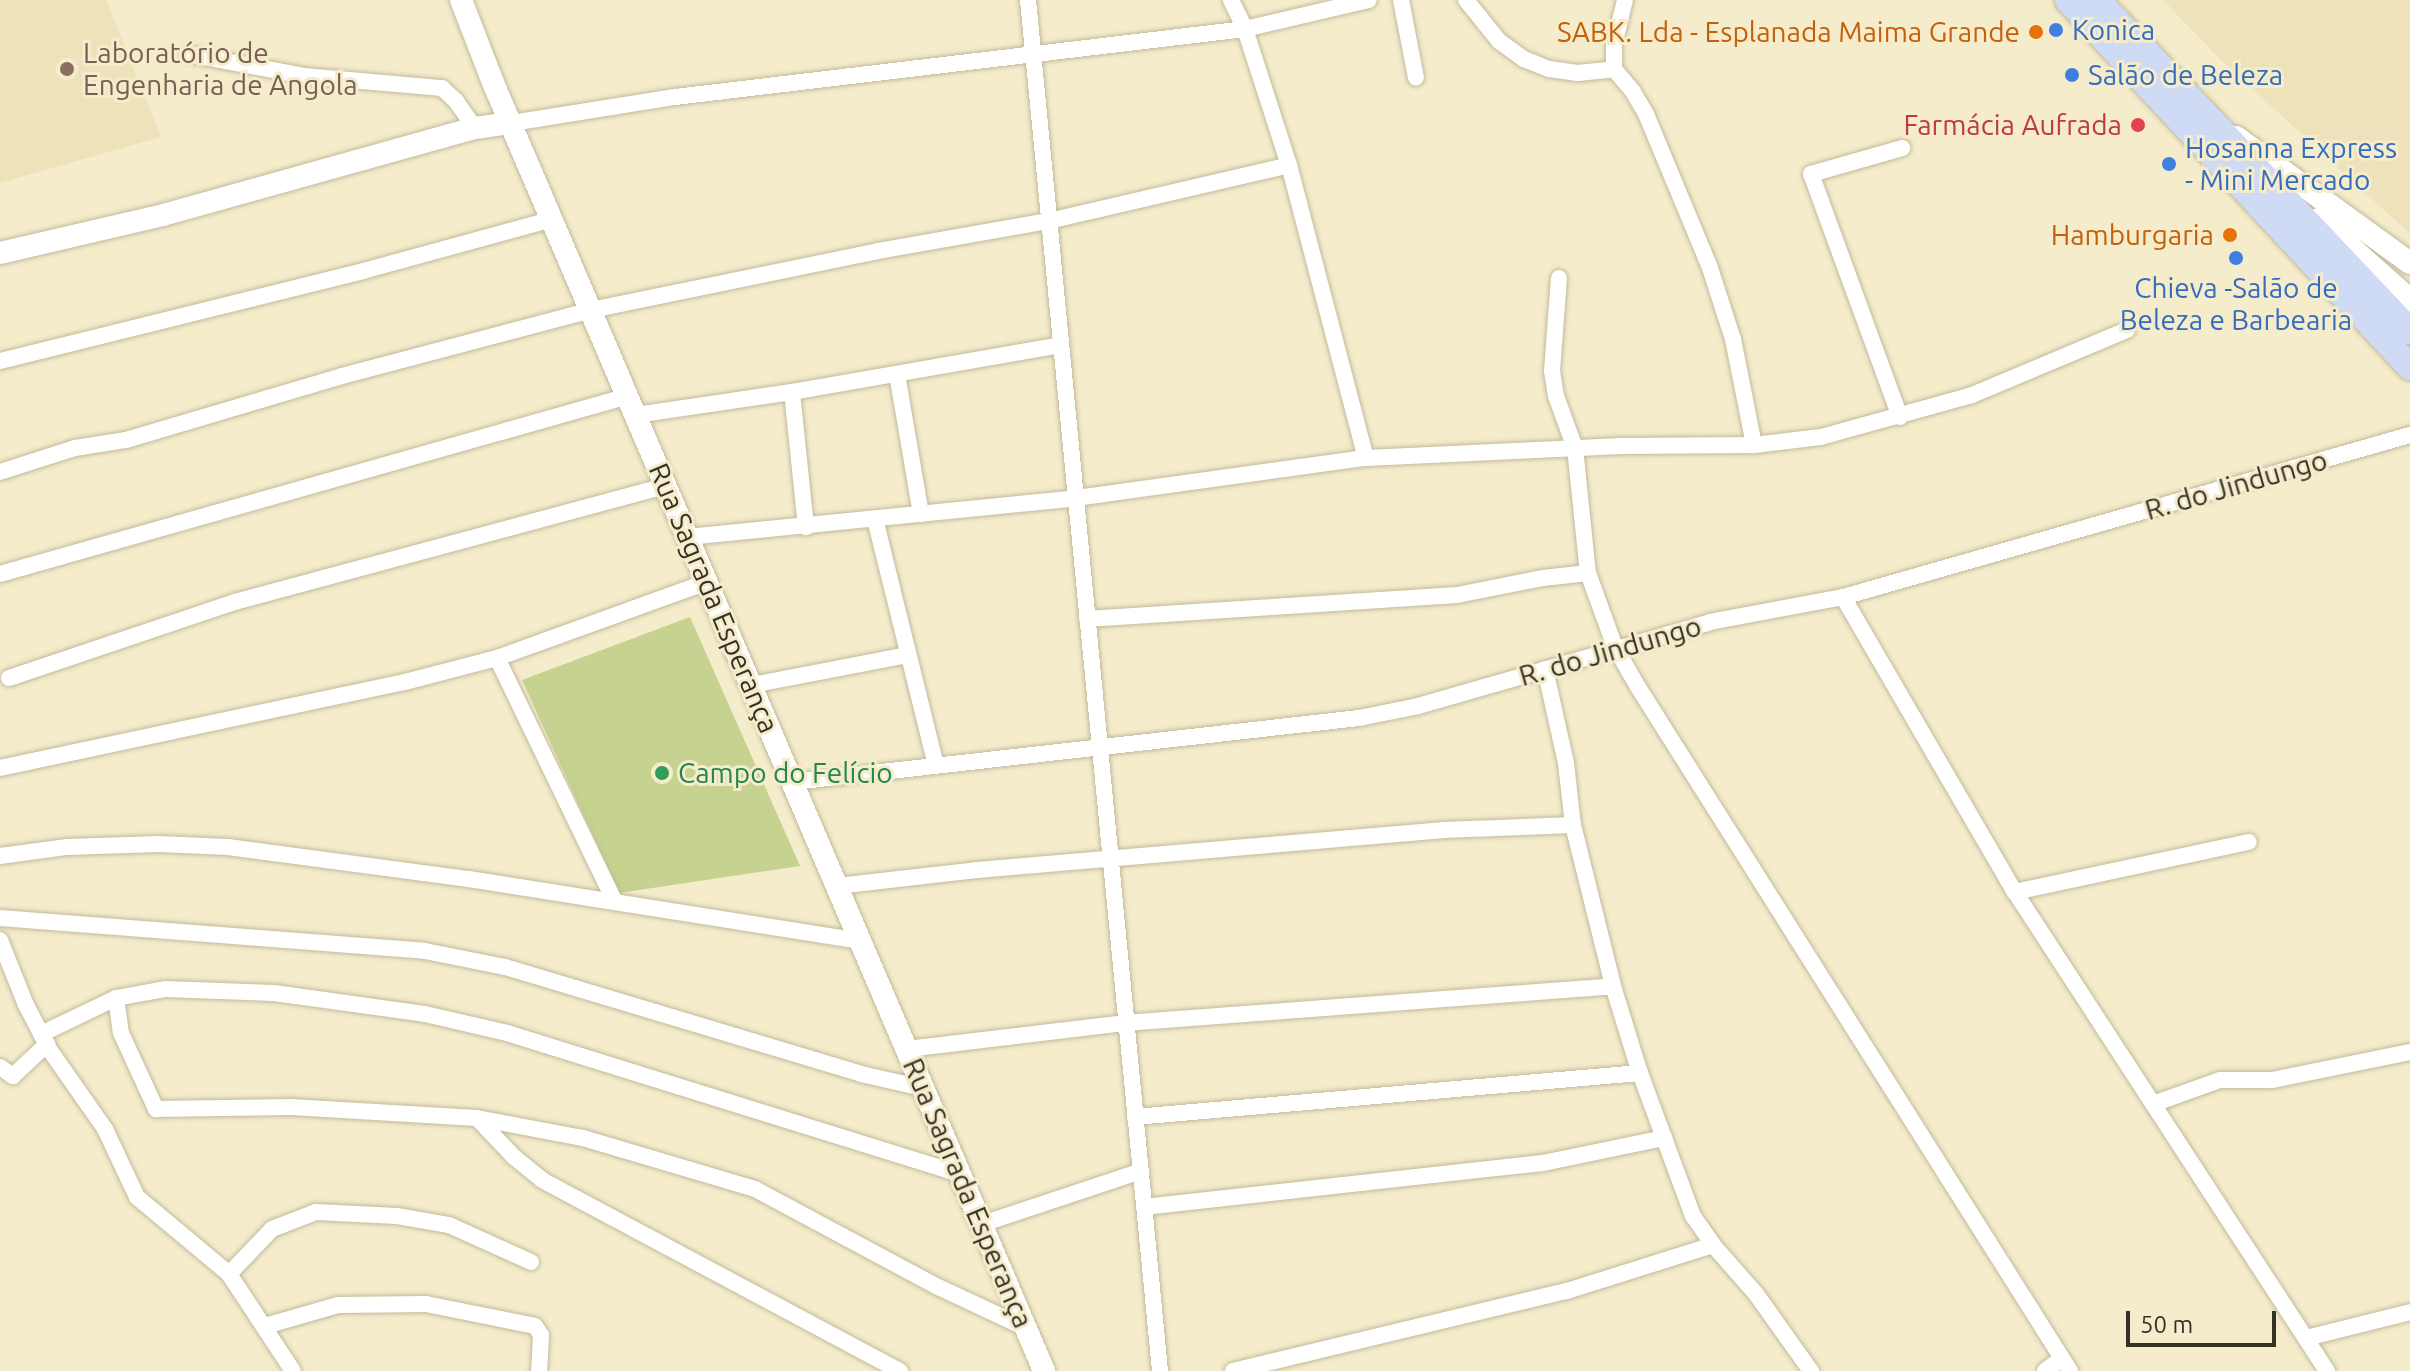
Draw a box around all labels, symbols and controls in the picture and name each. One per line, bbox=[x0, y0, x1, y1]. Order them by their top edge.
place label: Konica bbox=[2072, 13, 2155, 47]
place label: SABK. Lda - Esplanada Maima Grande bbox=[1557, 15, 2020, 49]
marker: Konica bbox=[2047, 21, 2065, 39]
marker: SABK. Lda - Esplanada Maima Grande bbox=[2027, 23, 2045, 41]
place label: Laboratório de Engenharia de Angola bbox=[83, 36, 358, 102]
place label: Salão de Beleza bbox=[2088, 58, 2283, 92]
marker: Laboratório de Engenharia de Angola bbox=[58, 60, 76, 78]
marker: Salão de Beleza bbox=[2063, 66, 2081, 84]
place label: Farmácia Aufrada bbox=[1904, 108, 2122, 142]
marker: Farmácia Aufrada bbox=[2129, 116, 2147, 134]
place label: Hosanna Express - Mini Mercado bbox=[2185, 131, 2397, 197]
marker: Hosanna Express - Mini Mercado bbox=[2160, 155, 2178, 173]
place label: Hamburgaria bbox=[2051, 218, 2214, 252]
marker: Hamburgaria bbox=[2221, 226, 2239, 244]
marker: Chieva -Salão de Beleza e Barbearia bbox=[2227, 249, 2245, 267]
place label: Chieva -Salão de Beleza e Barbearia bbox=[2120, 271, 2352, 337]
street label: R. do Jindungo bbox=[2141, 443, 2331, 527]
street label: Rua Sagrada Esperança bbox=[642, 458, 786, 738]
street label: R. do Jindungo bbox=[1515, 609, 1705, 693]
place label: Campo do Felício bbox=[678, 756, 893, 790]
marker: Campo do Felício bbox=[653, 764, 671, 782]
street label: Rua Sagrada Esperança bbox=[896, 1053, 1040, 1333]
scale bar bbox=[2130, 1295, 2280, 1345]
text: 50 m bbox=[2140, 1311, 2193, 1338]

